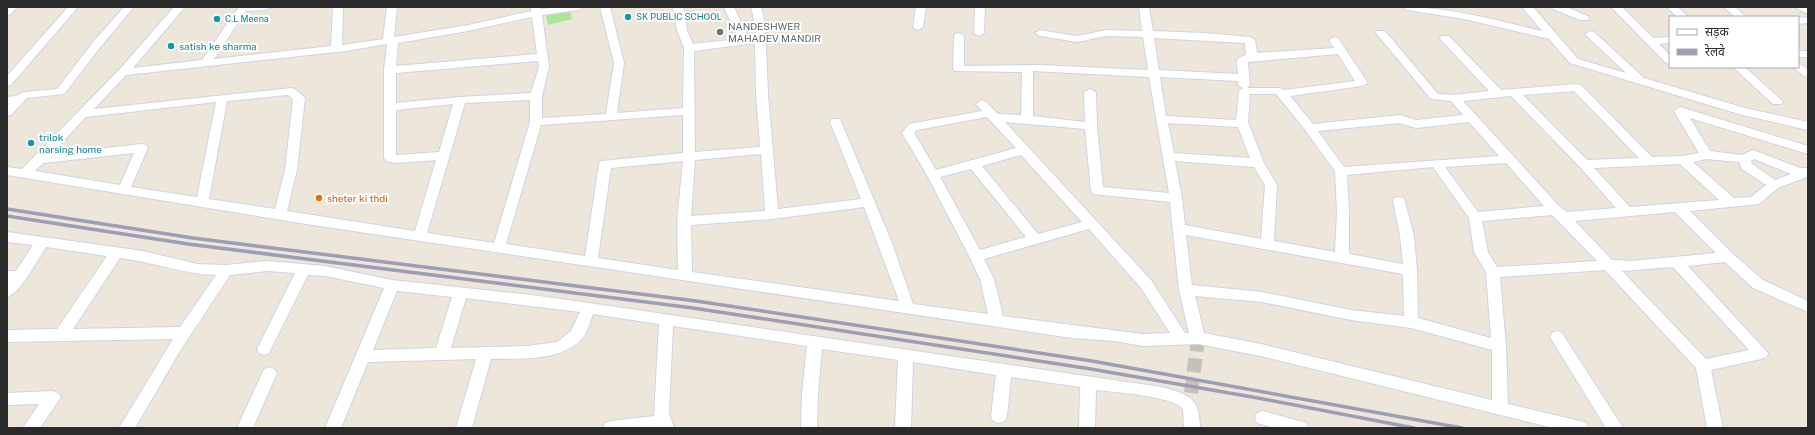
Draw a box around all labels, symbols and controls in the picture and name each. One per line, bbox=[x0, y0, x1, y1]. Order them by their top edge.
place label: SK PUBLIC SCHOOL bbox=[636, 11, 722, 22]
marker: SK PUBLIC SCHOOL bbox=[623, 12, 633, 22]
place label: C.L Meena bbox=[225, 13, 269, 24]
marker: C.L Meena bbox=[212, 14, 222, 24]
legend bbox=[1669, 16, 1799, 68]
place label: NANDESHWER MAHADEV MANDIR bbox=[728, 20, 821, 44]
text: सड़क bbox=[1705, 25, 1730, 39]
marker: NANDESHWER MAHADEV MANDIR bbox=[715, 27, 725, 37]
place label: satish ke sharma bbox=[179, 40, 257, 52]
marker: satish ke sharma bbox=[166, 41, 176, 51]
text: रेलवे bbox=[1705, 44, 1725, 59]
place label: trilok narsing home bbox=[39, 131, 102, 155]
marker: trilok narsing home bbox=[26, 138, 36, 148]
place label: sheter ki thdi bbox=[327, 192, 388, 204]
marker: sheter ki thdi bbox=[314, 193, 324, 203]

